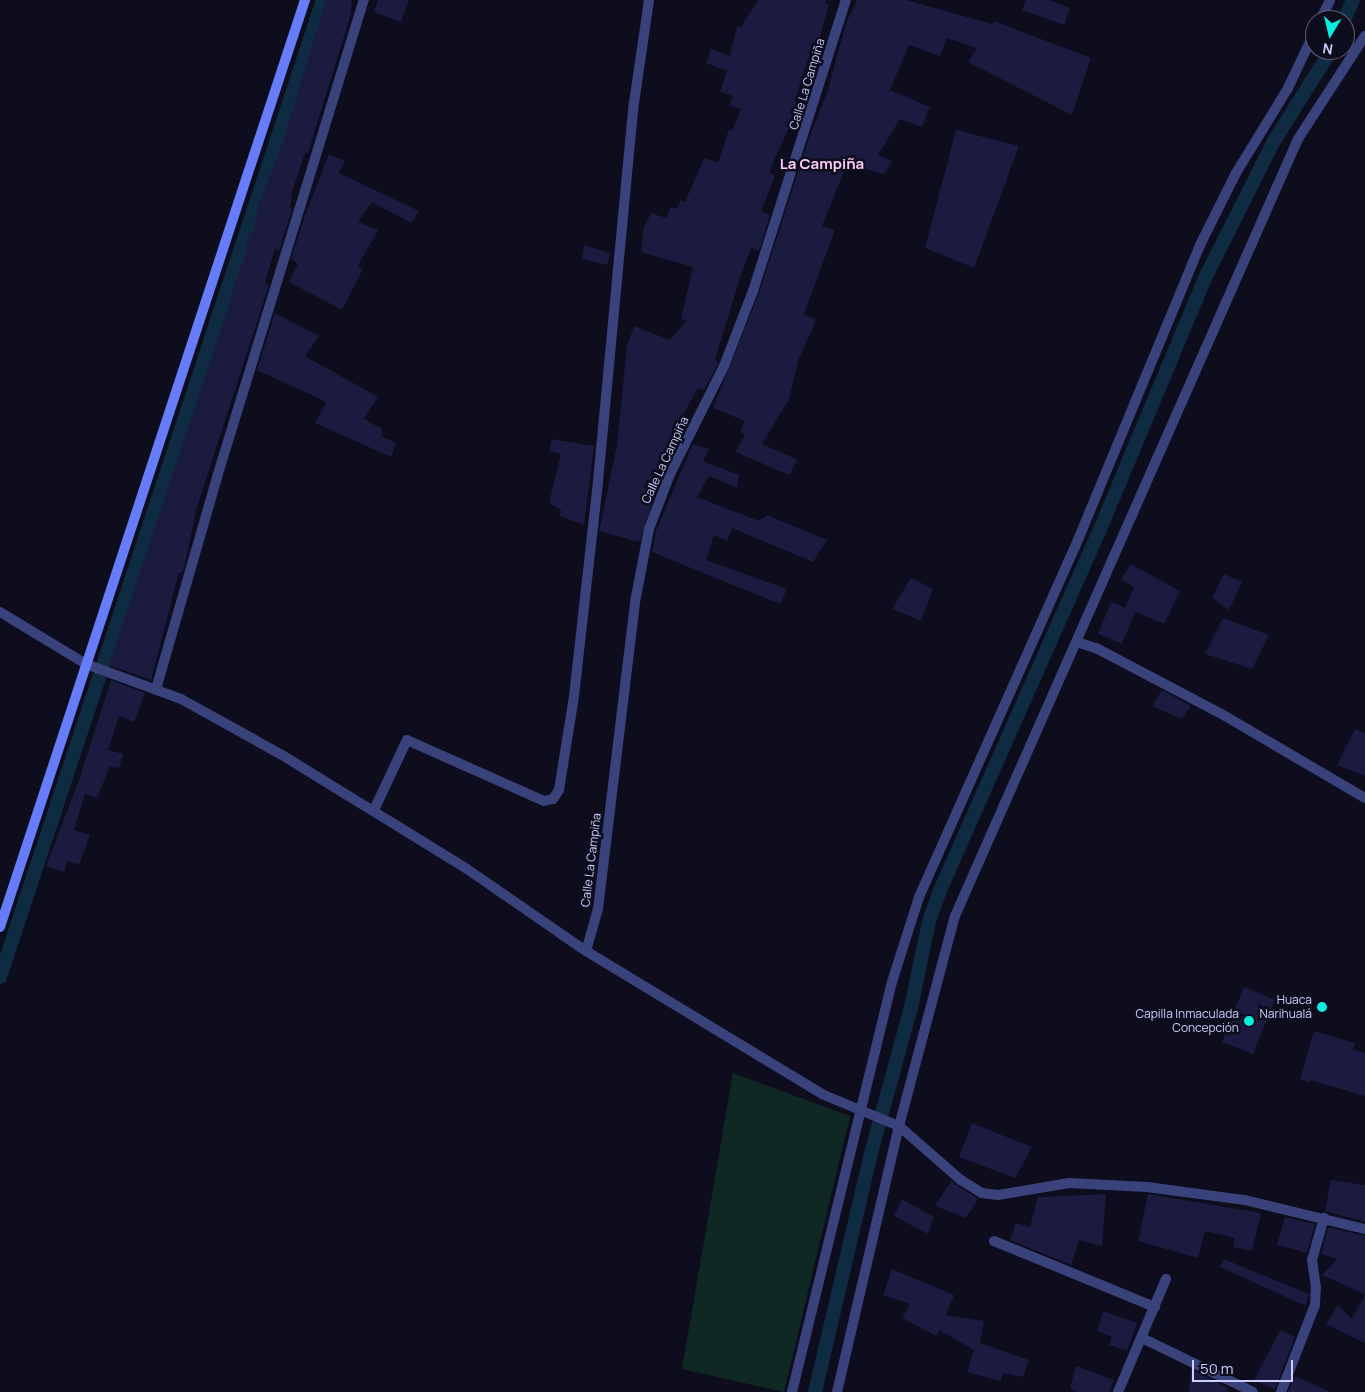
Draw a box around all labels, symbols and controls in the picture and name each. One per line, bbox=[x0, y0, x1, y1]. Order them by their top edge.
north arrow bbox=[1305, 10, 1355, 60]
street label: Calle La Campiña bbox=[786, 37, 828, 131]
text: N bbox=[1321, 39, 1334, 59]
district label: La Campiña bbox=[780, 155, 864, 173]
street label: Calle La Campiña bbox=[638, 414, 692, 506]
street label: Calle La Campiña bbox=[578, 812, 604, 908]
place label: Huaca Narihualá bbox=[1260, 993, 1312, 1021]
marker: Huaca Narihualá bbox=[1316, 1001, 1328, 1013]
place label: Capilla Inmaculada Concepción bbox=[1135, 1007, 1239, 1035]
marker: Capilla Inmaculada Concepción bbox=[1243, 1015, 1255, 1027]
scale bar bbox=[1195, 1350, 1296, 1382]
text: 50 m bbox=[1200, 1358, 1234, 1379]

